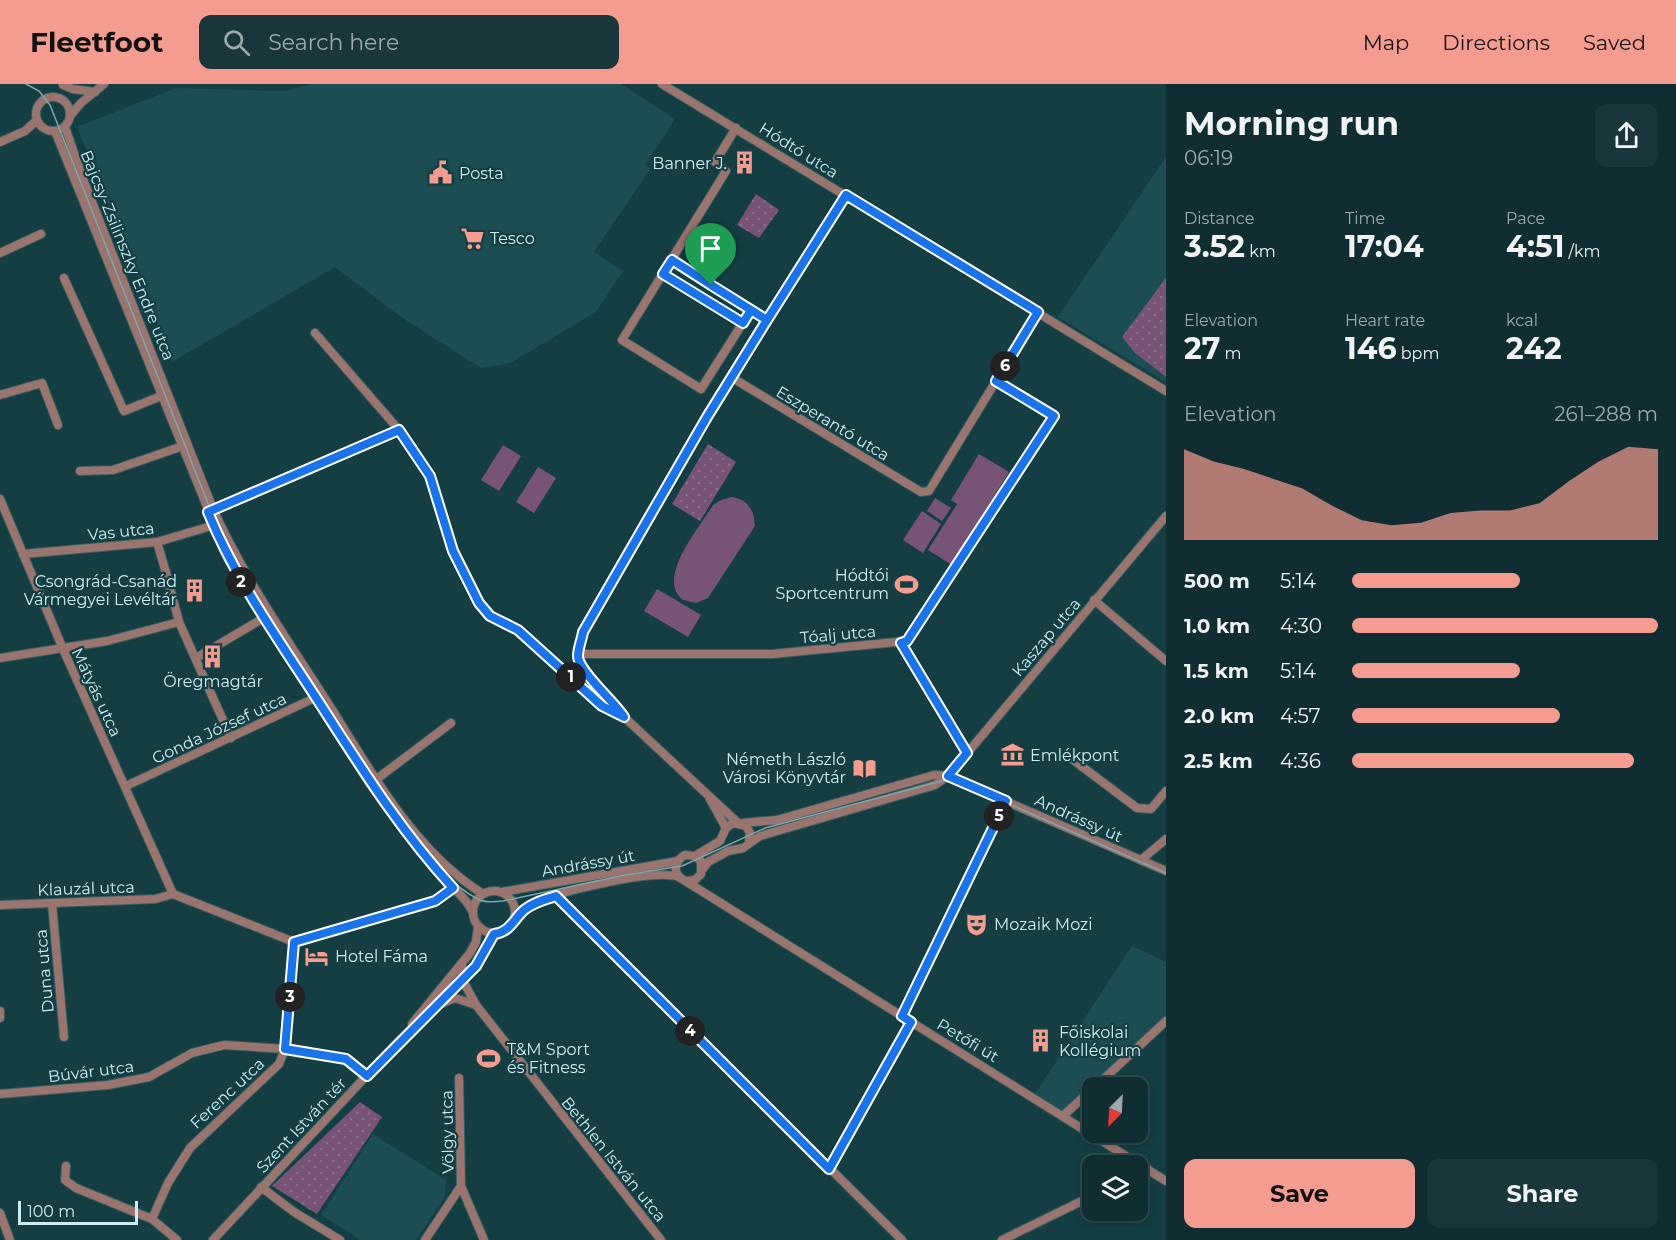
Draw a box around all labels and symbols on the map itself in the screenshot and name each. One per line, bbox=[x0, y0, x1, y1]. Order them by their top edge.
street label: Hódtó utca bbox=[756, 119, 842, 182]
street label: Bajcsy-Zsilinszky Endre utca bbox=[77, 147, 179, 363]
building icon: Banner J. bbox=[732, 150, 758, 176]
place label: Banner J. bbox=[652, 154, 727, 173]
public building icon: Posta bbox=[428, 160, 454, 186]
place label: Posta bbox=[459, 164, 504, 183]
pin bbox=[685, 223, 736, 285]
supermarket icon: Tesco bbox=[459, 225, 485, 251]
place label: Tesco bbox=[490, 229, 535, 248]
pin: 6 bbox=[990, 351, 1020, 381]
street label: Eszperantó utca bbox=[773, 382, 893, 465]
street label: Vas utca bbox=[87, 519, 155, 544]
place label: Hódtói Sportcentrum bbox=[775, 566, 889, 603]
pin: 2 bbox=[226, 567, 256, 597]
sports icon: Hódtói Sportcentrum bbox=[894, 571, 920, 597]
place label: Csongrád-Csanád Vármegyei Levéltár bbox=[24, 572, 177, 609]
building icon: Csongrád-Csanád Vármegyei Levéltár bbox=[182, 577, 208, 603]
street label: Kaszap utca bbox=[1008, 594, 1085, 680]
street label: Tóalj utca bbox=[799, 622, 877, 647]
building icon: Öregmagtár bbox=[200, 643, 226, 669]
street label: Mátyás utca bbox=[68, 645, 125, 740]
pin: 1 bbox=[556, 662, 586, 692]
place label: Öregmagtár bbox=[163, 671, 263, 691]
street label: Gonda József utca bbox=[149, 689, 290, 768]
museum icon: Emlékpont bbox=[999, 742, 1025, 768]
place label: Emlékpont bbox=[1030, 746, 1120, 765]
place label: Németh László Városi Könyvtár bbox=[723, 750, 846, 787]
library icon: Németh László Városi Könyvtár bbox=[851, 755, 877, 781]
street label: Andrássy út bbox=[1032, 791, 1126, 846]
pin: 5 bbox=[984, 801, 1014, 831]
street label: Andrássy út bbox=[540, 846, 637, 881]
street label: Klauzál utca bbox=[37, 877, 135, 900]
theatre icon: Mozaik Mozi bbox=[963, 911, 989, 937]
place label: Mozaik Mozi bbox=[994, 915, 1093, 934]
street label: Duna utca bbox=[31, 928, 58, 1014]
hotel icon: Hotel Fáma bbox=[304, 943, 330, 969]
place label: Hotel Fáma bbox=[335, 947, 428, 966]
pin: 3 bbox=[275, 982, 305, 1012]
street label: Petőfi út bbox=[934, 1015, 1002, 1066]
pin: 4 bbox=[675, 1016, 705, 1046]
place label: Főiskolai Kollégium bbox=[1059, 1023, 1141, 1060]
building icon: Főiskolai Kollégium bbox=[1028, 1028, 1054, 1054]
place label: T&M Sport és Fitness bbox=[507, 1040, 590, 1077]
sports icon: T&M Sport és Fitness bbox=[476, 1045, 502, 1071]
street label: Ferenc utca bbox=[186, 1054, 268, 1133]
street label: Búvár utca bbox=[47, 1057, 135, 1086]
street label: Szent István tér bbox=[252, 1074, 350, 1177]
north arrow bbox=[1082, 1077, 1148, 1143]
street label: Völgy utca bbox=[437, 1090, 458, 1174]
street label: Bethlen István utca bbox=[557, 1093, 670, 1226]
scale bar bbox=[18, 1198, 138, 1226]

